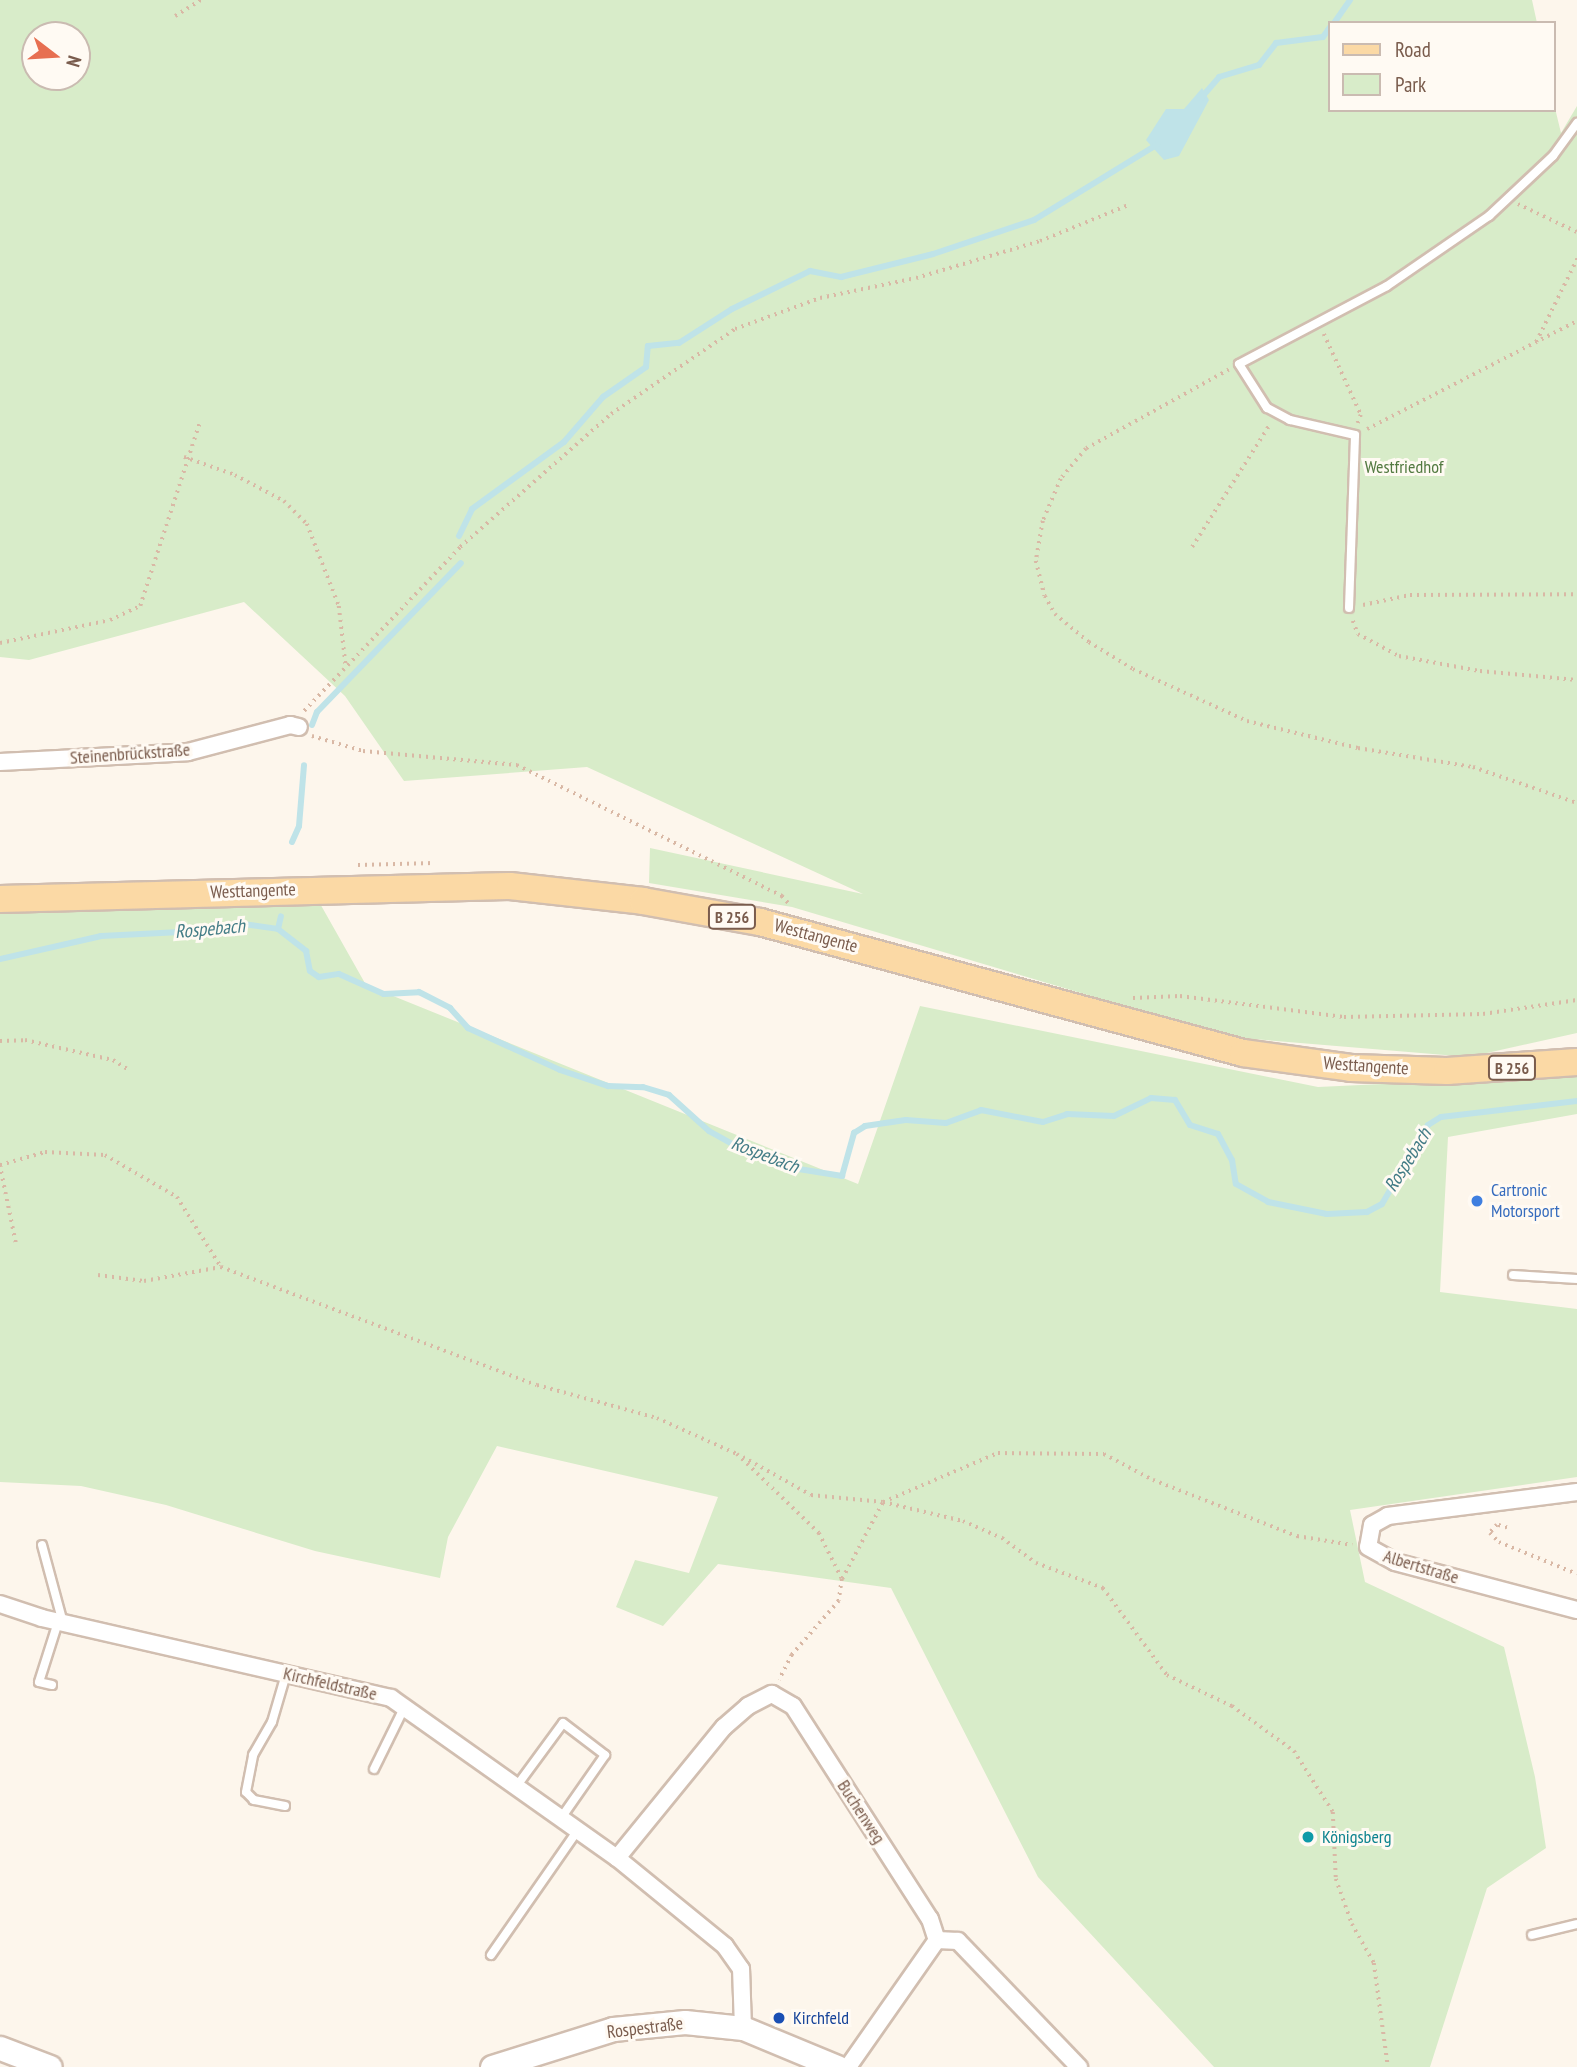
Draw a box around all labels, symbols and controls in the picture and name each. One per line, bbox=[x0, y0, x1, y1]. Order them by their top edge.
north arrow bbox=[21, 21, 91, 91]
legend bbox=[1328, 21, 1556, 112]
text: Road bbox=[1395, 36, 1431, 63]
text: N bbox=[61, 53, 87, 70]
text: Park bbox=[1395, 71, 1426, 98]
park label: Westfriedhof bbox=[1365, 456, 1443, 478]
street label: Steinenbrückstraße bbox=[69, 739, 191, 769]
street label: Westtangente bbox=[210, 879, 296, 903]
road number: B 256 bbox=[708, 904, 756, 930]
water label: Rospebach bbox=[174, 915, 246, 943]
street label: Westtangente bbox=[772, 915, 860, 957]
street label: Westtangente bbox=[1323, 1052, 1409, 1080]
road number: B 256 bbox=[1488, 1056, 1536, 1080]
water label: Rospebach bbox=[1380, 1124, 1436, 1196]
water label: Rospebach bbox=[728, 1132, 802, 1178]
place label: Cartronic Motorsport bbox=[1491, 1180, 1560, 1222]
marker: Cartronic Motorsport bbox=[1469, 1193, 1485, 1209]
street label: Albertstraße bbox=[1381, 1545, 1461, 1589]
street label: Kirchfeldstraße bbox=[281, 1663, 379, 1705]
street label: Buchenweg bbox=[832, 1776, 890, 1848]
place label: Königsberg bbox=[1322, 1826, 1392, 1848]
marker: Königsberg bbox=[1300, 1829, 1316, 1845]
place label: Kirchfeld bbox=[793, 2007, 849, 2029]
marker: Kirchfeld bbox=[771, 2010, 787, 2026]
street label: Rospestraße bbox=[606, 2013, 684, 2043]

